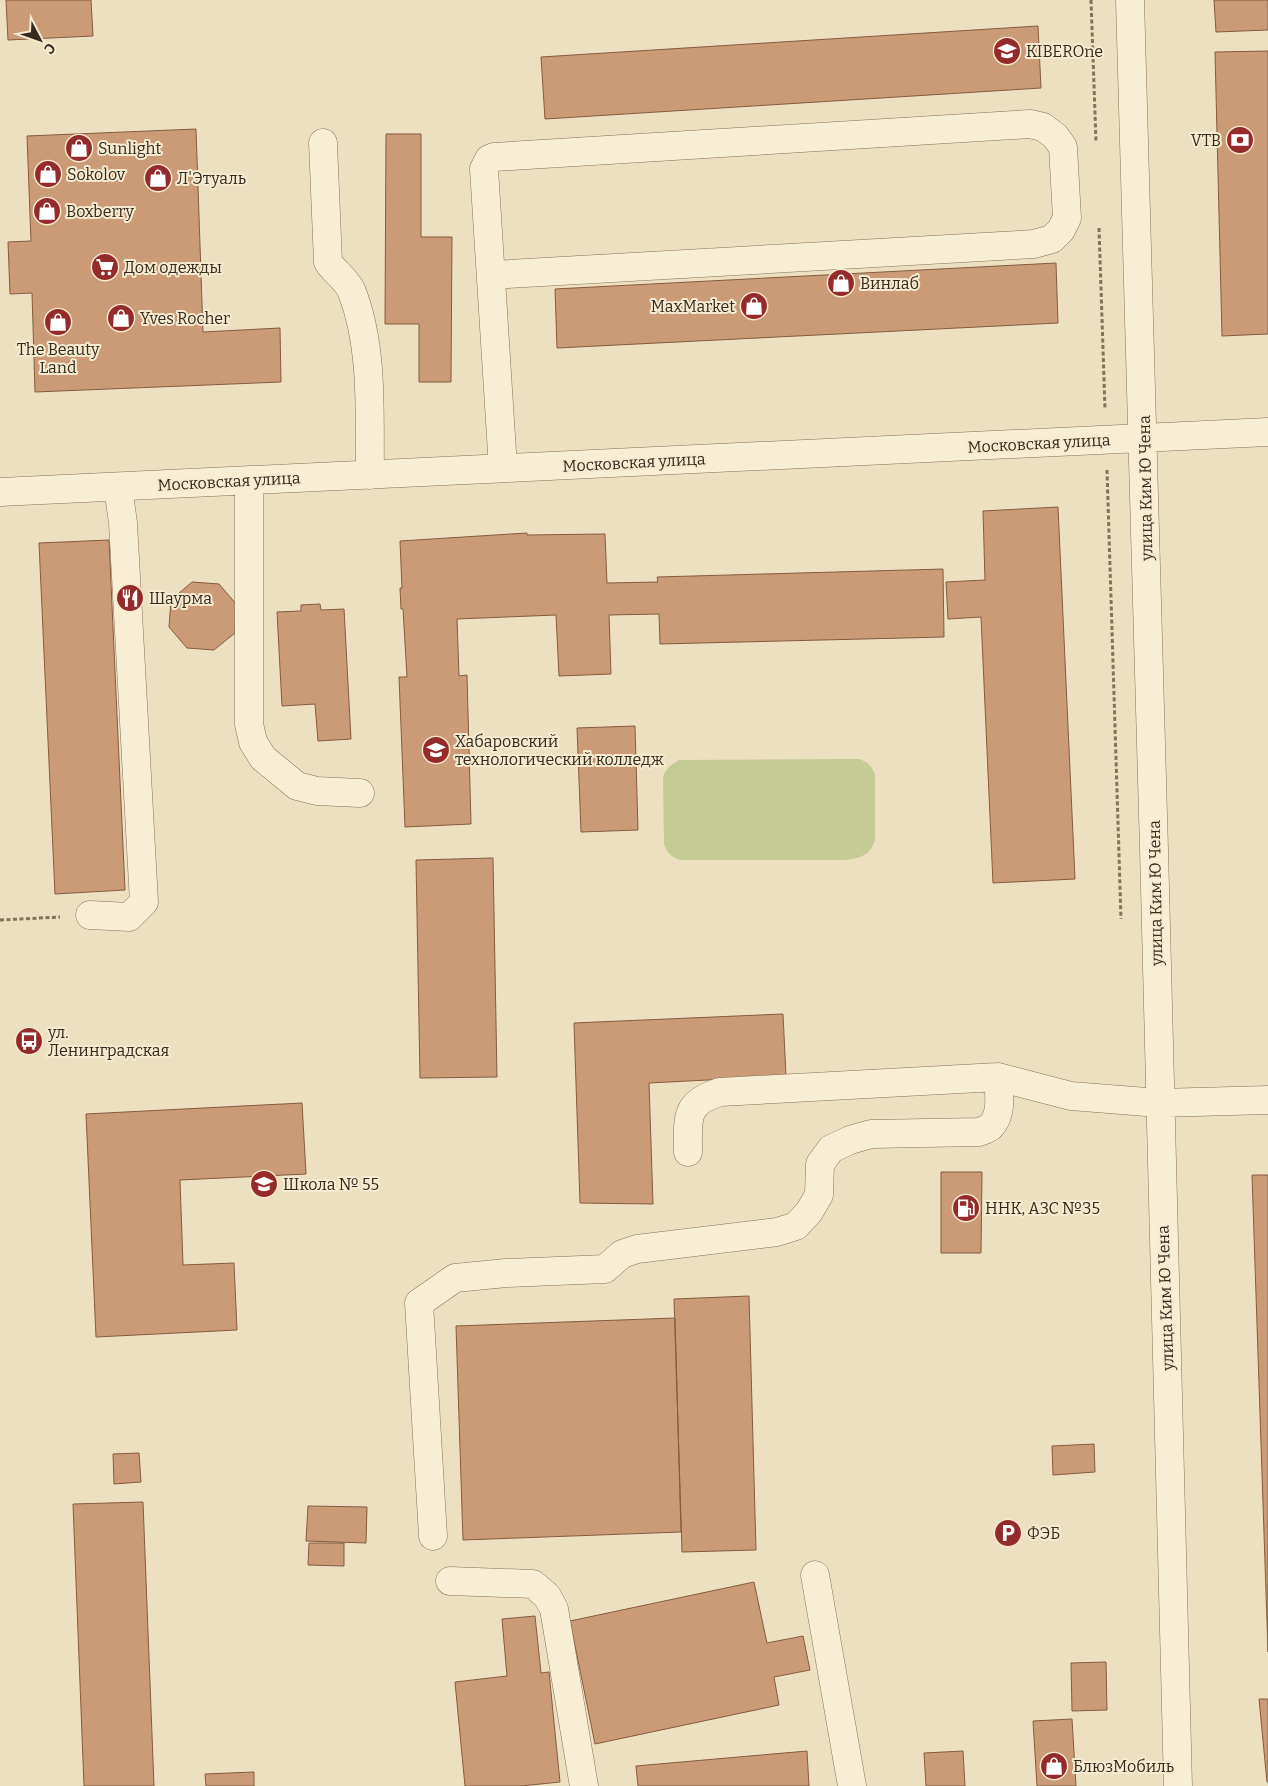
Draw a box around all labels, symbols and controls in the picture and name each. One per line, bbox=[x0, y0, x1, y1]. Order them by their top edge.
north arrow bbox=[15, 15, 65, 65]
school or university icon: KIBEROne bbox=[992, 36, 1022, 66]
text: С bbox=[40, 39, 59, 57]
place label: KIBEROne bbox=[1026, 42, 1103, 61]
bank icon: VTB bbox=[1225, 125, 1255, 155]
place label: VTB bbox=[1191, 131, 1221, 150]
shop icon: Sunlight bbox=[64, 133, 94, 163]
place label: Sunlight bbox=[98, 139, 161, 158]
shop icon: Sokolov bbox=[33, 159, 63, 189]
shop icon: Л'Этуаль bbox=[143, 163, 173, 193]
place label: Sokolov bbox=[67, 165, 126, 184]
place label: Л'Этуаль bbox=[177, 169, 246, 188]
shop icon: Boxberry bbox=[32, 196, 62, 226]
place label: Boxberry bbox=[66, 202, 135, 221]
supermarket icon: Дом одежды bbox=[90, 252, 120, 282]
place label: Дом одежды bbox=[124, 258, 222, 277]
shop icon: Винлаб bbox=[826, 268, 856, 298]
place label: Винлаб bbox=[860, 274, 919, 293]
shop icon: MaxMarket bbox=[739, 291, 769, 321]
place label: MaxMarket bbox=[651, 297, 735, 316]
shop icon: Yves Rocher bbox=[106, 303, 136, 333]
shop icon: The Beauty Land bbox=[43, 307, 73, 337]
place label: Yves Rocher bbox=[140, 309, 230, 328]
place label: The Beauty Land bbox=[17, 340, 100, 377]
street label: улица Ким Ю Чена bbox=[1135, 415, 1156, 562]
street label: Московская улица bbox=[967, 430, 1111, 457]
street label: Московская улица bbox=[562, 449, 706, 476]
street label: Московская улица bbox=[157, 468, 301, 495]
restaurant icon: Шаурма bbox=[115, 583, 145, 613]
place label: Шаурма bbox=[149, 589, 212, 608]
place label: Хабаровский технологический колледж bbox=[455, 732, 665, 769]
school or university icon: Хабаровский технологический колледж bbox=[421, 735, 451, 765]
street label: улица Ким Ю Чена bbox=[1145, 820, 1166, 967]
place label: ул. Ленинградская bbox=[47, 1023, 169, 1060]
bus stop icon: ул. Ленинградская bbox=[14, 1026, 44, 1056]
school or university icon: Школа № 55 bbox=[249, 1169, 279, 1199]
place label: Школа № 55 bbox=[283, 1175, 379, 1194]
fuel station icon: ННК, АЗС №35 bbox=[951, 1193, 981, 1223]
place label: ННК, АЗС №35 bbox=[985, 1199, 1100, 1218]
street label: улица Ким Ю Чена bbox=[1153, 1225, 1178, 1372]
parking icon: ФЭБ bbox=[993, 1518, 1023, 1548]
place label: ФЭБ bbox=[1027, 1524, 1060, 1543]
shop icon: БлюзМобиль bbox=[1039, 1751, 1069, 1781]
place label: БлюзМобиль bbox=[1073, 1757, 1174, 1776]

